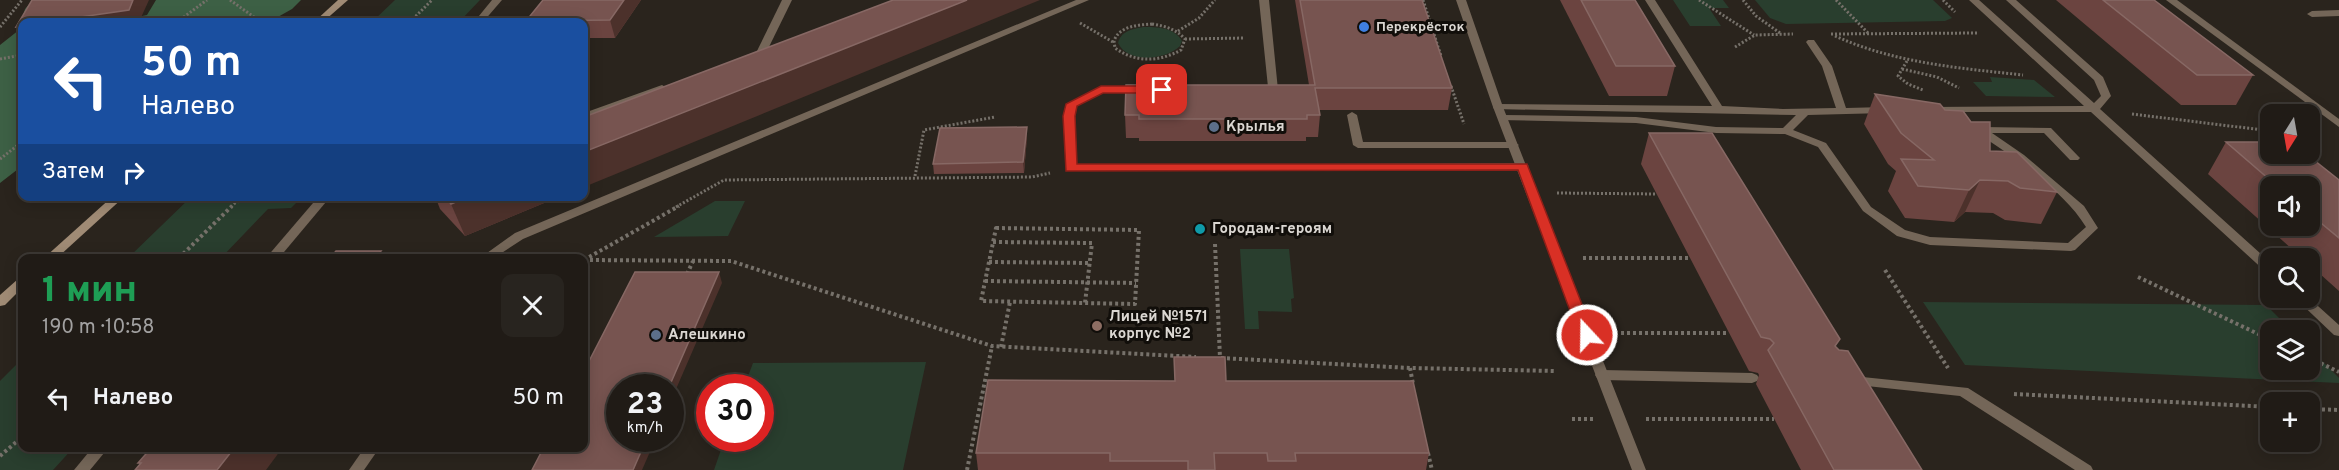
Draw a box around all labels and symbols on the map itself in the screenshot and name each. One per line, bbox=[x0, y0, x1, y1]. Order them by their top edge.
place label: Перекрёсток bbox=[1376, 19, 1465, 36]
marker: Перекрёсток bbox=[1357, 20, 1371, 34]
pin bbox=[1136, 64, 1187, 115]
north arrow bbox=[2260, 104, 2320, 164]
place label: Крылья bbox=[1226, 118, 1285, 137]
marker: Крылья bbox=[1207, 120, 1221, 134]
place label: Городам-героям bbox=[1212, 220, 1332, 239]
marker: Городам-героям bbox=[1193, 222, 1207, 236]
position arrow bbox=[1555, 303, 1619, 367]
place label: Лицей №1571 корпус №2 bbox=[1109, 308, 1208, 344]
marker: Лицей №1571 корпус №2 bbox=[1090, 319, 1104, 333]
place label: Алешкино bbox=[668, 326, 746, 345]
marker: Алешкино bbox=[649, 328, 663, 342]
speed limit sign: 30 bbox=[696, 374, 774, 452]

